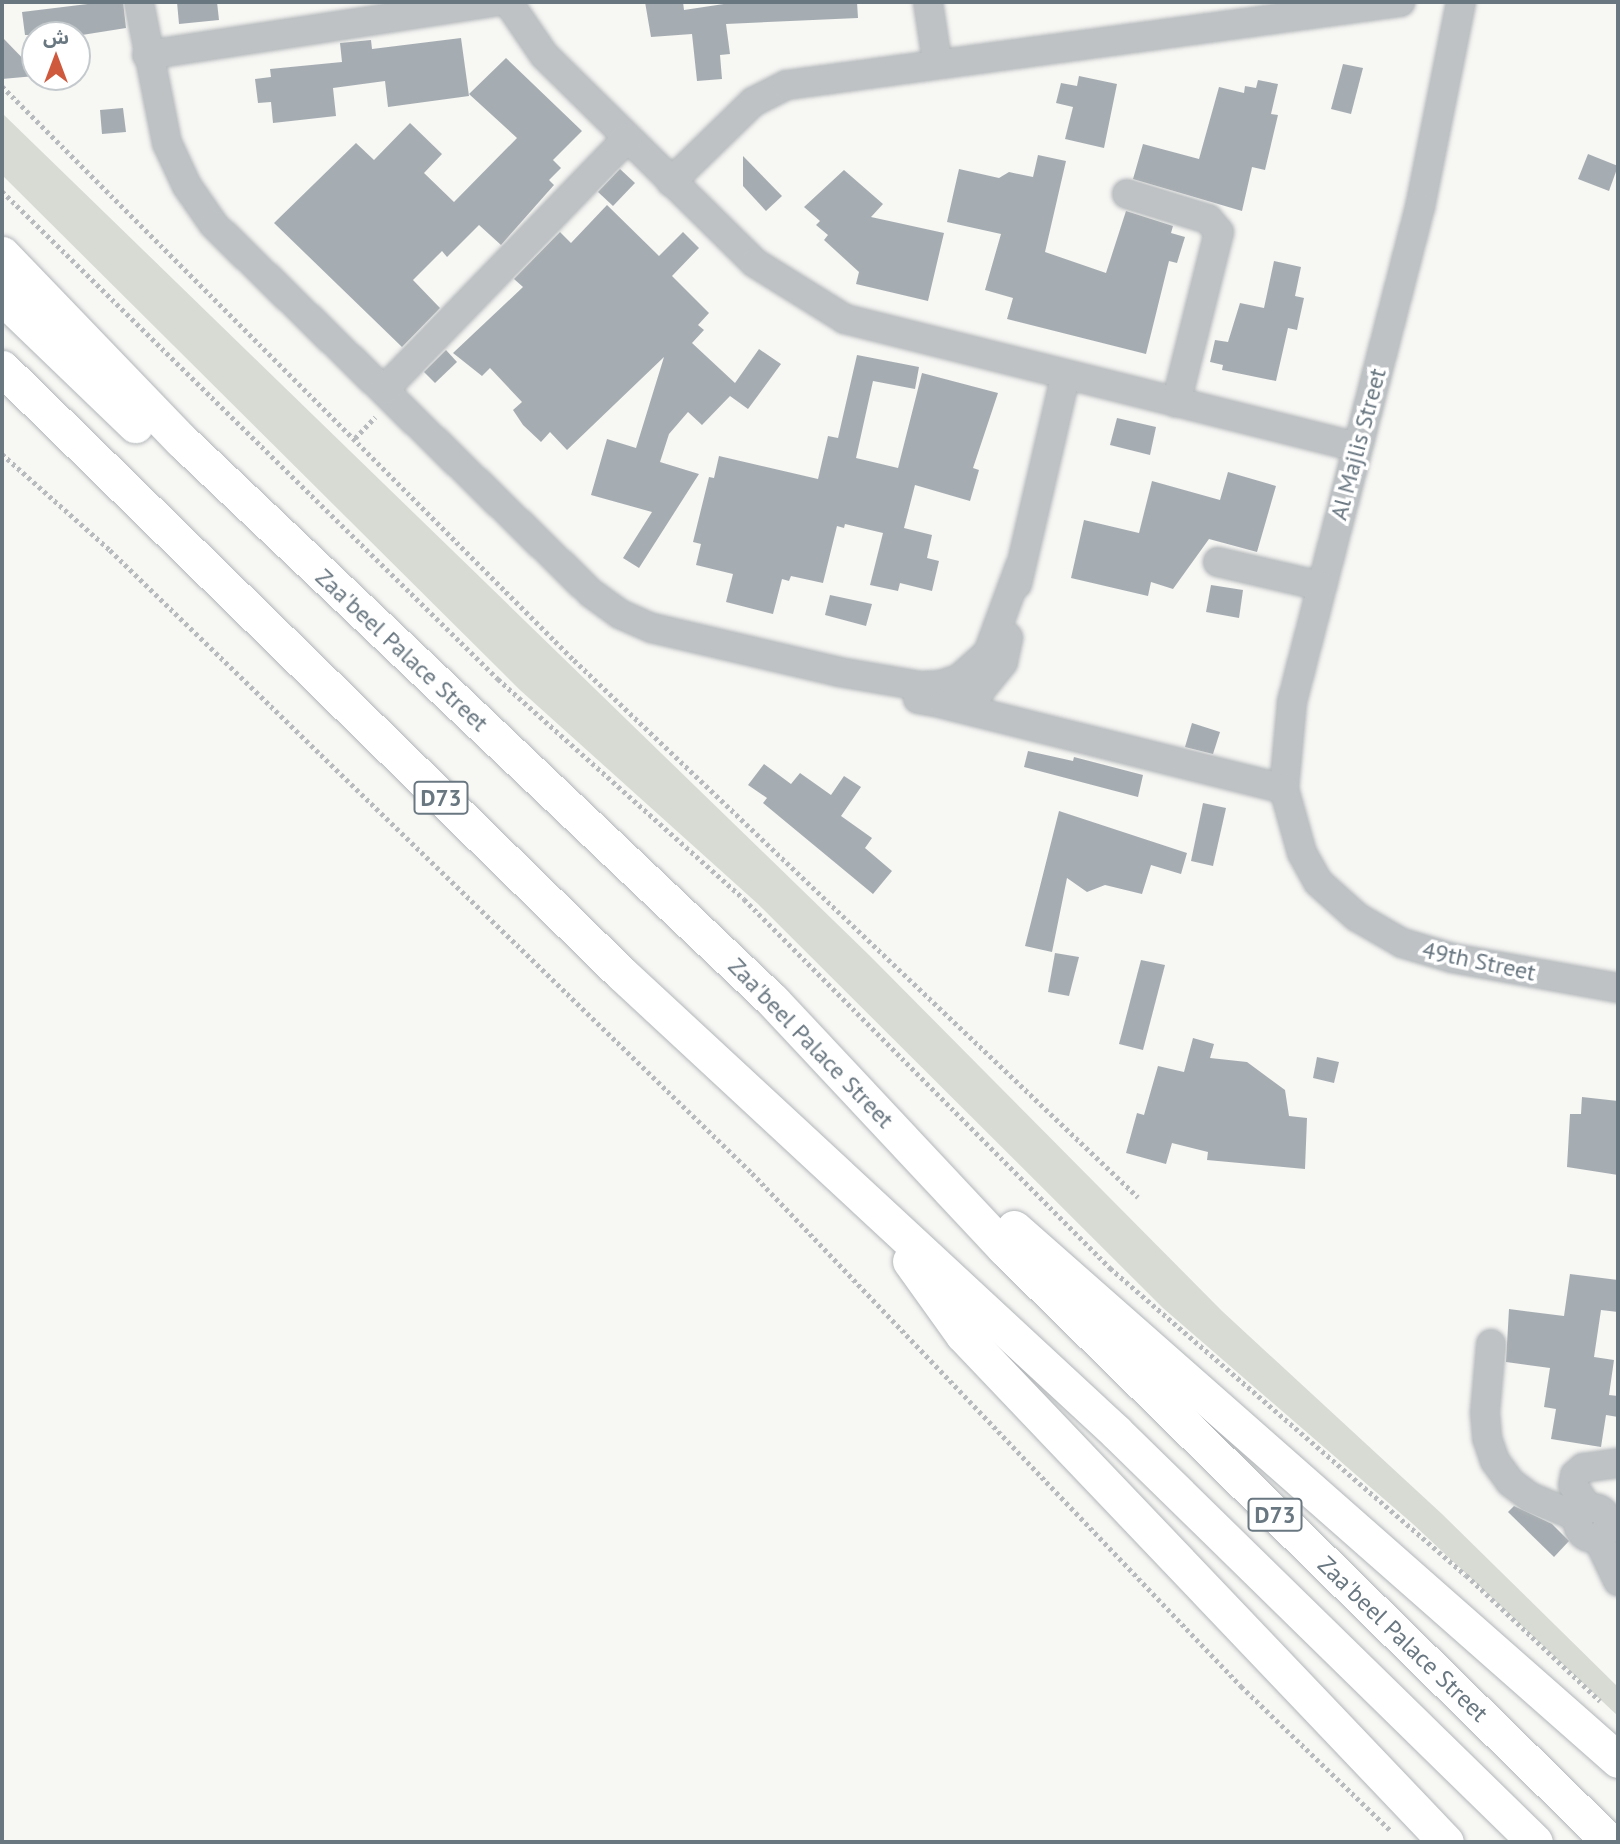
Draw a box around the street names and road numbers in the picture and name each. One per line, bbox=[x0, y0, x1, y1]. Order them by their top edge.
street label: Al Majlis Street bbox=[1324, 365, 1392, 523]
street label: Zaa'beel Palace Street bbox=[310, 563, 494, 737]
road number: D73 bbox=[413, 778, 469, 818]
street label: 49th Street bbox=[1420, 935, 1538, 987]
street label: Zaa'beel Palace Street bbox=[722, 952, 900, 1134]
road number: D73 bbox=[1247, 1496, 1303, 1534]
street label: Zaa'beel Palace Street bbox=[1312, 1550, 1494, 1728]

